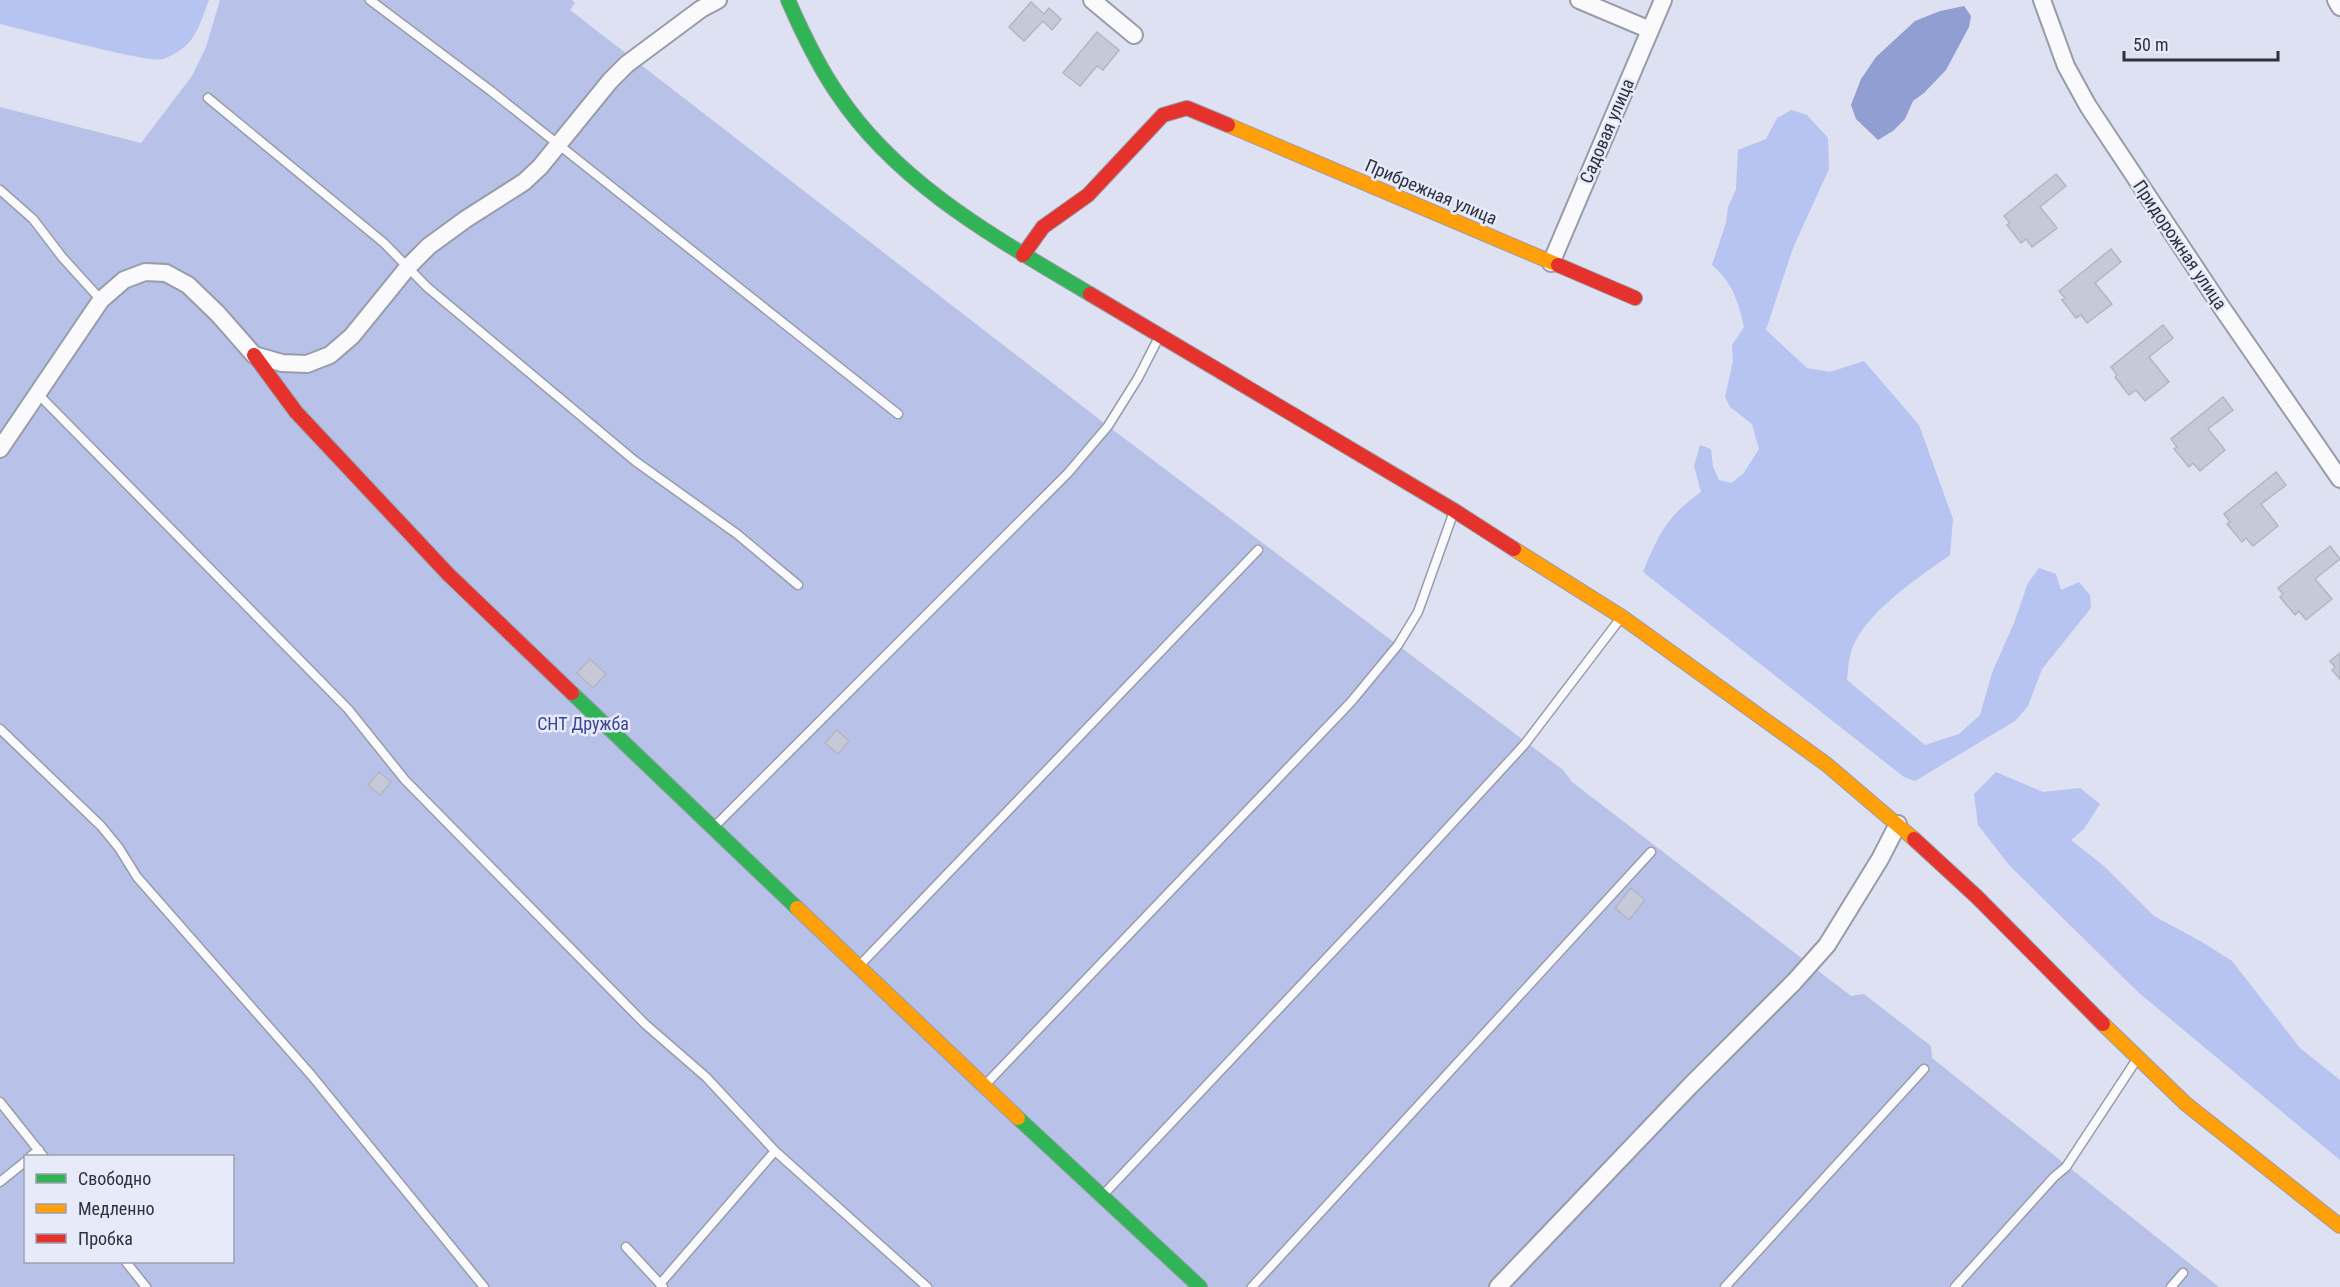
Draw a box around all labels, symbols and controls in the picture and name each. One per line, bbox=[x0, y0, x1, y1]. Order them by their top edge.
scale bar bbox=[2124, 24, 2278, 62]
text: 50 m bbox=[2133, 34, 2168, 55]
street label: Садовая улица bbox=[1575, 75, 1638, 186]
street label: Прибрежная улица bbox=[1362, 154, 1500, 229]
street label: Придорожная улица bbox=[2129, 176, 2232, 313]
park label: СНТ Дружба bbox=[537, 713, 629, 734]
legend bbox=[24, 1155, 234, 1263]
text: Свободно bbox=[78, 1168, 151, 1189]
text: Медленно bbox=[78, 1198, 155, 1219]
text: Пробка bbox=[78, 1228, 133, 1249]

